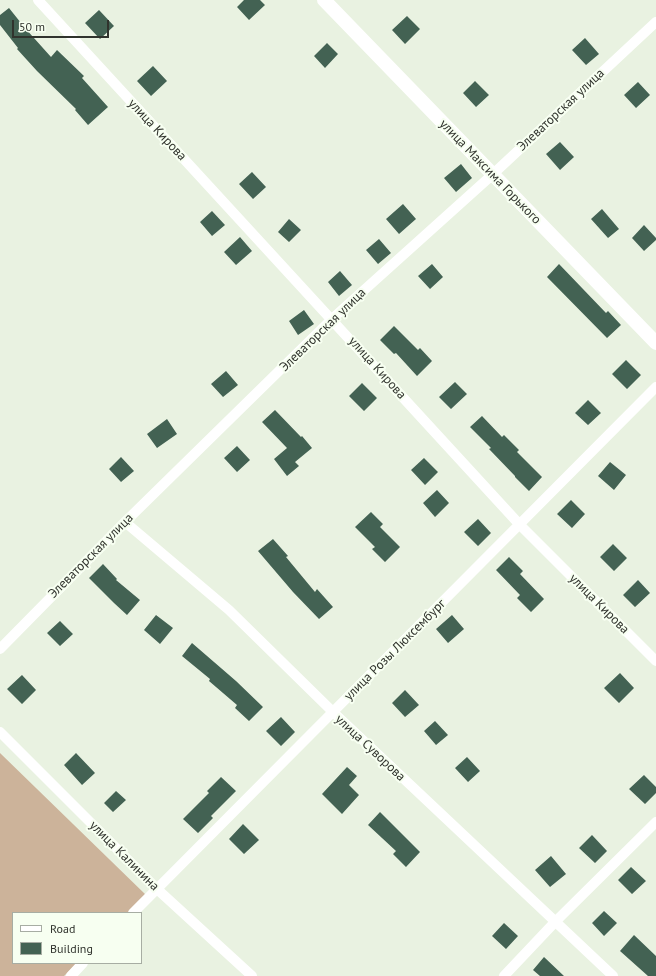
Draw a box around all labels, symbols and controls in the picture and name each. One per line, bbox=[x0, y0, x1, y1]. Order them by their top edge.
scale bar bbox=[14, 12, 111, 38]
text: 50 m bbox=[19, 19, 45, 34]
street label: Элеваторская улица bbox=[514, 66, 608, 154]
street label: улица Кирова bbox=[125, 96, 189, 164]
street label: улица Максима Горького bbox=[436, 116, 544, 228]
street label: Элеваторская улица bbox=[277, 285, 369, 375]
street label: улица Кирова bbox=[345, 334, 409, 402]
street label: Элеваторская улица bbox=[45, 510, 137, 602]
street label: улица Кирова bbox=[566, 571, 632, 637]
street label: улица Розы Люксембург bbox=[341, 596, 449, 704]
street label: улица Суворова bbox=[332, 711, 408, 785]
street label: улица Калинина bbox=[86, 818, 162, 894]
legend bbox=[12, 912, 142, 964]
text: Road bbox=[50, 921, 75, 936]
text: Building bbox=[50, 941, 93, 956]

